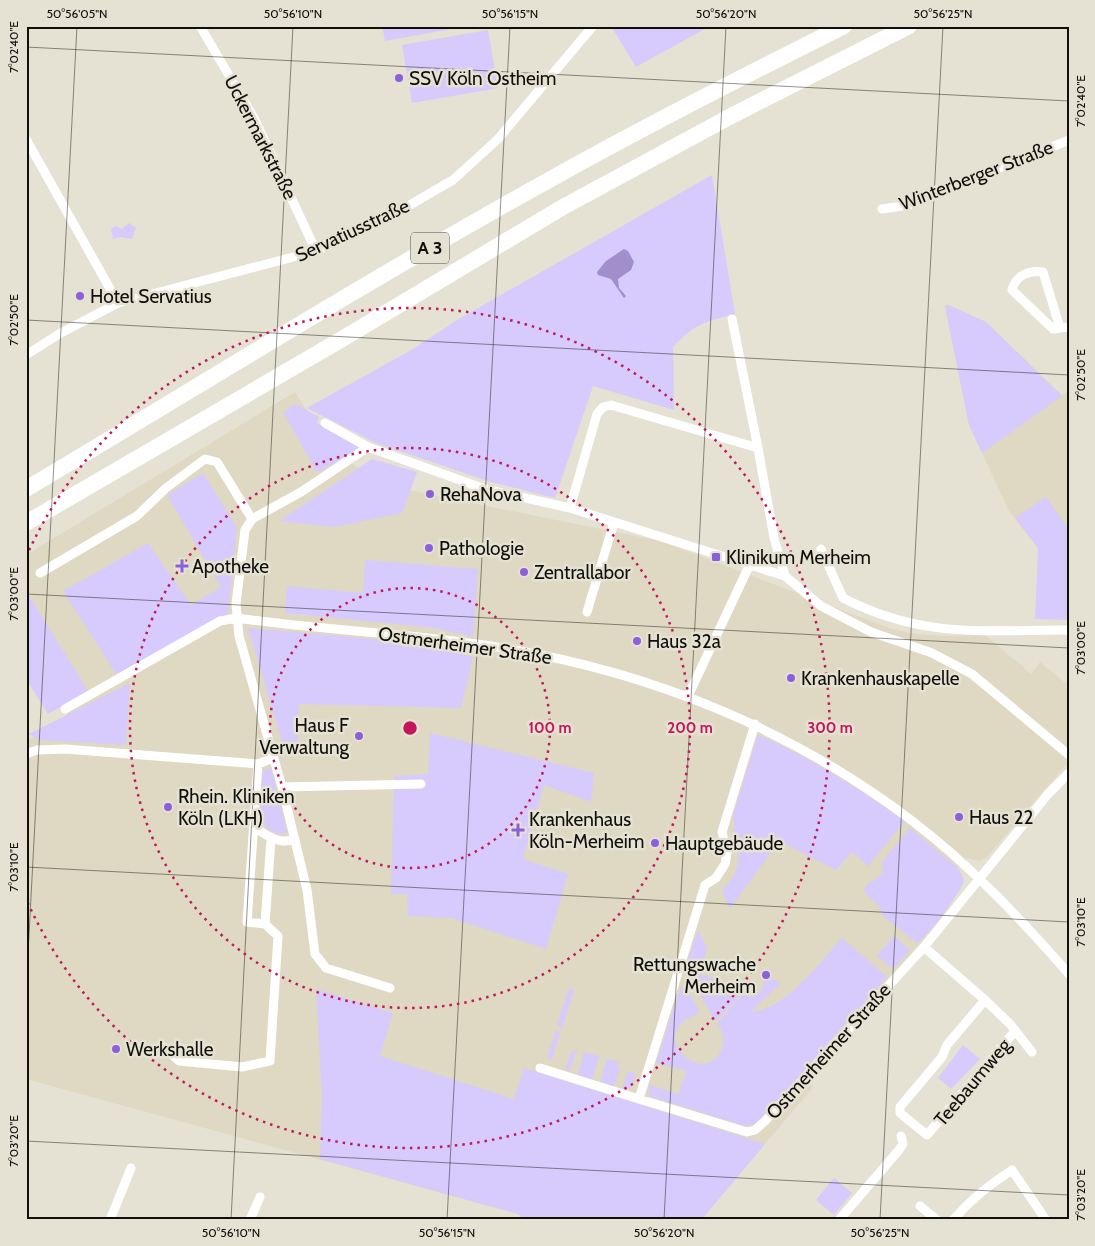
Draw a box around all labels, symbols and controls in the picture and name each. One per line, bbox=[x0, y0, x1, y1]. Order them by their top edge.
text: 50°56'05"N bbox=[47, 6, 107, 21]
text: 50°56'10"N bbox=[264, 6, 322, 21]
text: 50°56'15"N bbox=[482, 6, 538, 21]
text: 50°56'20"N bbox=[696, 6, 756, 21]
text: 50°56'25"N bbox=[914, 6, 972, 21]
text: 7°02'40"E bbox=[6, 21, 21, 73]
place label: SSV Köln Ostheim bbox=[409, 67, 557, 90]
street label: Uckermarkstraße bbox=[219, 71, 302, 203]
marker: SSV Köln Ostheim bbox=[393, 72, 405, 84]
text: 7°02'40"E bbox=[1073, 75, 1088, 127]
street label: Winterberger Straße bbox=[896, 135, 1057, 215]
street label: Servatiusstraße bbox=[292, 194, 413, 267]
road number: A 3 bbox=[411, 232, 449, 264]
place label: Hotel Servatius bbox=[90, 285, 212, 308]
marker: Hotel Servatius bbox=[74, 290, 86, 302]
text: 7°02'50"E bbox=[6, 294, 21, 346]
text: 7°02'50"E bbox=[1073, 349, 1088, 401]
place label: RehaNova bbox=[440, 483, 522, 506]
marker: RehaNova bbox=[424, 488, 436, 500]
place label: Pathologie bbox=[439, 537, 524, 560]
marker: Pathologie bbox=[423, 542, 435, 554]
place label: Klinikum Merheim bbox=[726, 546, 871, 569]
marker: Klinikum Merheim bbox=[710, 551, 722, 563]
place label: Apotheke bbox=[192, 555, 269, 578]
marker: Apotheke bbox=[176, 560, 188, 572]
place label: Zentrallabor bbox=[534, 561, 631, 584]
marker: Zentrallabor bbox=[518, 566, 530, 578]
text: 7°03'00"E bbox=[6, 567, 21, 621]
text: 7°03'00"E bbox=[1073, 621, 1088, 675]
street label: Ostmerheimer Straße bbox=[377, 622, 553, 669]
place label: Haus 32a bbox=[647, 630, 721, 653]
marker: Haus 32a bbox=[631, 635, 643, 647]
place label: Krankenhauskapelle bbox=[801, 667, 960, 690]
marker: Krankenhauskapelle bbox=[785, 672, 797, 684]
place label: Haus F Verwaltung bbox=[259, 714, 350, 759]
centre of rings bbox=[401, 719, 419, 737]
text: 100 m bbox=[528, 719, 572, 737]
text: 200 m bbox=[667, 719, 713, 737]
text: 300 m bbox=[807, 719, 853, 737]
marker: Haus F Verwaltung bbox=[353, 730, 365, 742]
place label: Rhein. Kliniken Köln (LKH) bbox=[178, 785, 295, 830]
marker: Rhein. Kliniken Köln (LKH) bbox=[162, 801, 174, 813]
place label: Haus 22 bbox=[969, 806, 1033, 829]
place label: Krankenhaus Köln-Merheim bbox=[529, 808, 644, 853]
marker: Haus 22 bbox=[953, 811, 965, 823]
marker: Krankenhaus Köln-Merheim bbox=[511, 823, 525, 837]
place label: Hauptgebäude bbox=[665, 832, 784, 855]
marker: Hauptgebäude bbox=[649, 837, 661, 849]
text: 7°03'10"E bbox=[6, 842, 21, 892]
text: 7°03'10"E bbox=[1073, 897, 1088, 947]
place label: Rettungswache Merheim bbox=[633, 953, 756, 998]
marker: Rettungswache Merheim bbox=[760, 969, 772, 981]
street label: Ostmerheimer Straße bbox=[761, 979, 896, 1124]
street label: Teebaumweg bbox=[929, 1034, 1016, 1131]
place label: Werkshalle bbox=[126, 1038, 214, 1061]
marker: Werkshalle bbox=[110, 1043, 122, 1055]
text: 7°03'20"E bbox=[6, 1115, 21, 1167]
text: 7°03'20"E bbox=[1073, 1169, 1088, 1221]
text: 50°56'10"N bbox=[202, 1225, 260, 1240]
text: 50°56'15"N bbox=[419, 1225, 475, 1240]
text: 50°56'20"N bbox=[634, 1225, 694, 1240]
text: 50°56'25"N bbox=[851, 1225, 909, 1240]

